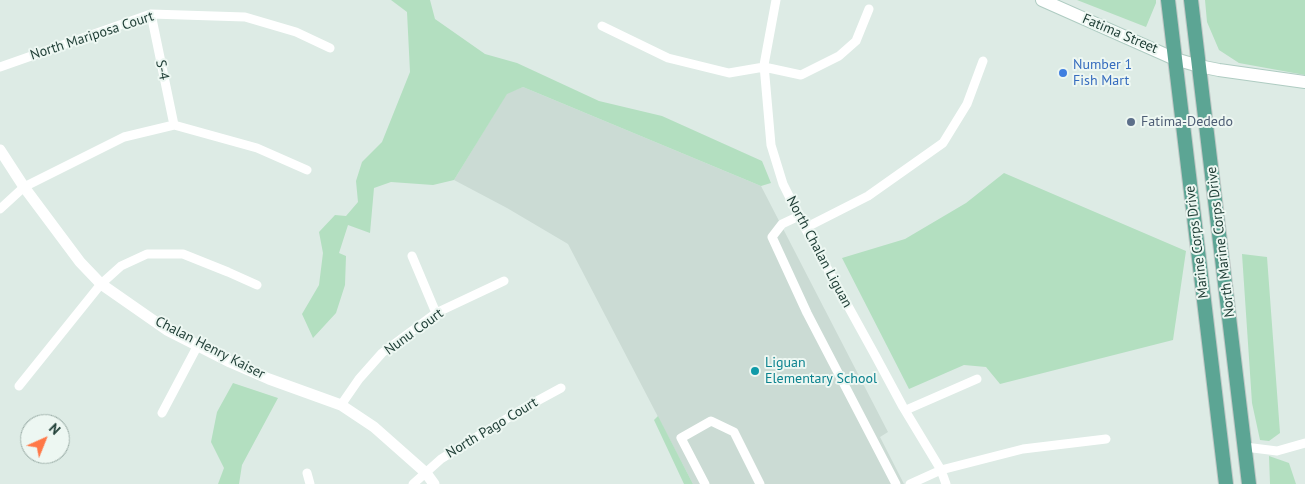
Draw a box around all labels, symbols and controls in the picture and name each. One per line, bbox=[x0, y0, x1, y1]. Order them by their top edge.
street label: North Mariposa Court bbox=[28, 8, 156, 64]
street label: Fatima Street bbox=[1080, 11, 1160, 57]
place label: Number 1 Fish Mart bbox=[1073, 57, 1132, 90]
street label: S-4 bbox=[152, 58, 172, 82]
marker: Number 1 Fish Mart bbox=[1057, 67, 1069, 79]
place label: Fatima-Dededo bbox=[1141, 114, 1233, 130]
marker: Fatima-Dededo bbox=[1125, 116, 1137, 128]
street label: North Marine Corps Drive bbox=[1203, 166, 1239, 318]
street label: Marine Corps Drive bbox=[1182, 185, 1212, 299]
street label: North Chalan Liguan bbox=[782, 193, 856, 311]
street label: Nunu Court bbox=[381, 305, 447, 359]
street label: Chalan Henry Kaiser bbox=[152, 313, 268, 383]
place label: Liguan Elementary School bbox=[765, 355, 877, 388]
marker: Liguan Elementary School bbox=[749, 365, 761, 377]
street label: North Pago Court bbox=[443, 394, 541, 462]
north arrow bbox=[20, 414, 70, 464]
text: N bbox=[45, 419, 64, 439]

